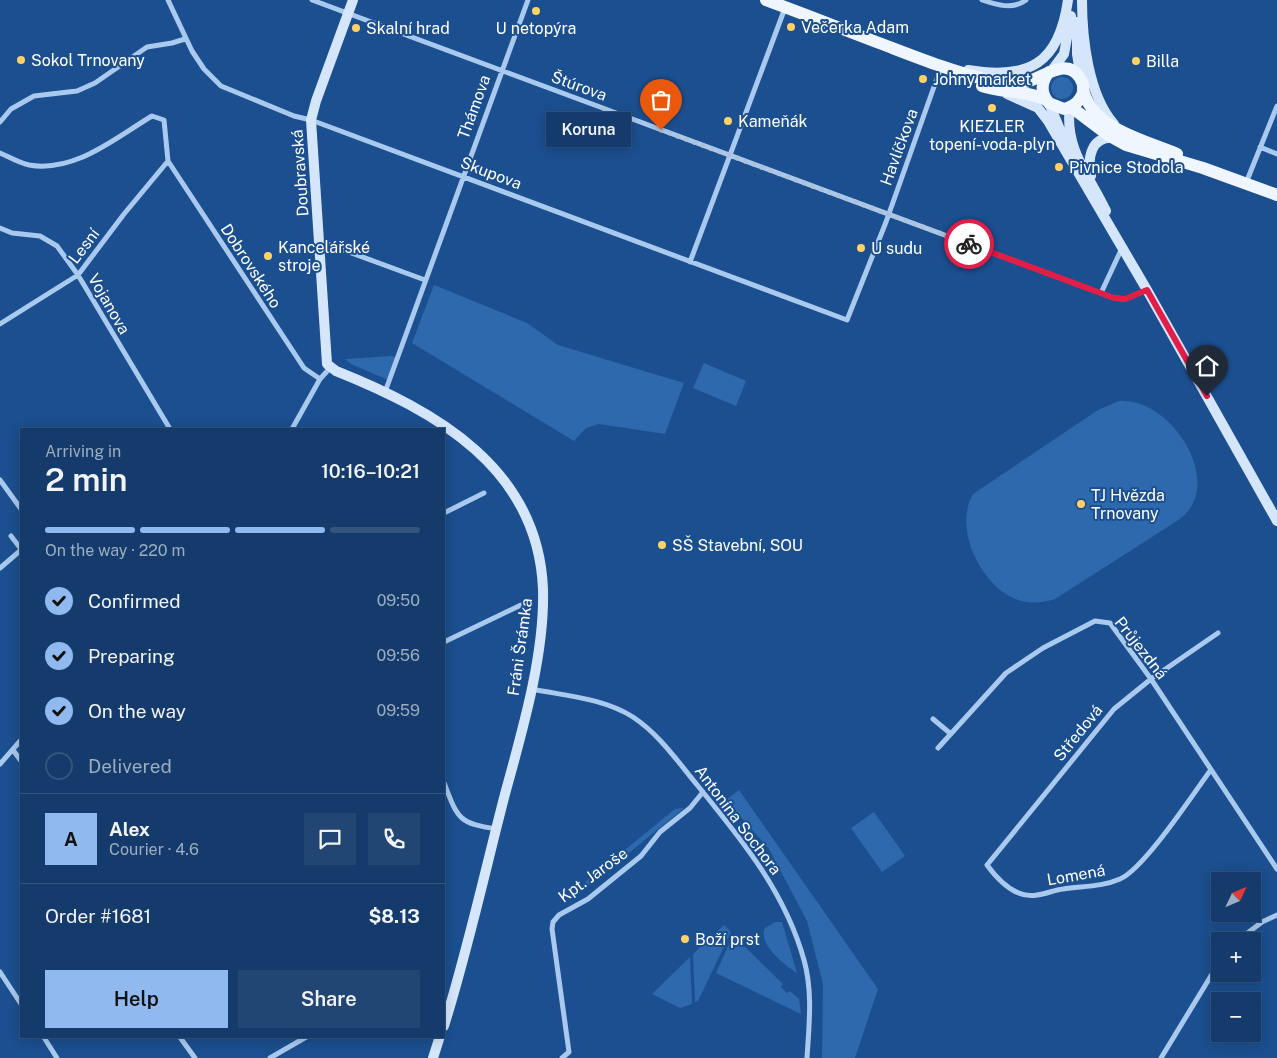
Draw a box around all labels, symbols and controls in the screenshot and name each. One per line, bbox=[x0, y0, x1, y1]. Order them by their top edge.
marker: U netopýra bbox=[530, 5, 542, 17]
place label: Večerka Adam bbox=[801, 18, 909, 37]
place label: Skalní hrad bbox=[366, 19, 450, 38]
place label: U netopýra bbox=[496, 19, 576, 38]
marker: Večerka Adam bbox=[785, 21, 797, 33]
marker: Skalní hrad bbox=[350, 22, 362, 34]
place label: Sokol Trnovany bbox=[31, 51, 145, 70]
place label: Billa bbox=[1146, 52, 1179, 71]
marker: Sokol Trnovany bbox=[15, 54, 27, 66]
marker: Billa bbox=[1130, 55, 1142, 67]
street label: Štúrova bbox=[549, 66, 610, 105]
place label: Johny market bbox=[933, 70, 1031, 89]
street label: Thámova bbox=[454, 72, 494, 142]
marker: Johny market bbox=[917, 73, 929, 85]
pin bbox=[640, 79, 682, 130]
icon: bag bbox=[647, 86, 675, 114]
marker: KIEZLER topení-voda-plyn bbox=[986, 102, 998, 114]
street label: Havlíčkova bbox=[876, 106, 922, 188]
callout: Koruna bbox=[546, 112, 631, 148]
place label: Kameňák bbox=[738, 112, 808, 131]
marker: Kameňák bbox=[722, 115, 734, 127]
place label: KIEZLER topení-voda-plyn bbox=[929, 117, 1055, 154]
text: Koruna bbox=[561, 120, 616, 139]
street label: Doubravská bbox=[287, 129, 313, 217]
street label: Skupova bbox=[458, 153, 524, 193]
place label: Pivnice Stodola bbox=[1069, 158, 1184, 177]
marker: Pivnice Stodola bbox=[1053, 161, 1065, 173]
courier bbox=[944, 219, 994, 269]
street label: Dobrovského bbox=[217, 220, 285, 312]
street label: Lesní bbox=[65, 224, 104, 267]
icon: bike bbox=[955, 230, 983, 258]
place label: Kancelářské stroje bbox=[278, 238, 370, 275]
place label: U sudu bbox=[871, 239, 922, 258]
marker: U sudu bbox=[855, 242, 867, 254]
marker: Kancelářské stroje bbox=[262, 250, 274, 262]
street label: Vojanova bbox=[84, 270, 134, 338]
pin bbox=[1186, 345, 1228, 396]
icon: home bbox=[1193, 352, 1221, 380]
text: Arriving in bbox=[45, 442, 121, 461]
text: 10:16–10:21 bbox=[321, 460, 420, 482]
text: 2 min bbox=[45, 461, 128, 498]
place label: TJ Hvězda Trnovany bbox=[1091, 486, 1165, 523]
marker: TJ Hvězda Trnovany bbox=[1075, 498, 1087, 510]
place label: SŠ Stavební, SOU bbox=[672, 535, 803, 555]
marker: SŠ Stavební, SOU bbox=[656, 539, 668, 551]
text: On the way · 220 m bbox=[45, 541, 185, 560]
icon: check bbox=[45, 587, 73, 615]
text: Confirmed bbox=[88, 590, 181, 612]
text: 09:50 bbox=[377, 591, 420, 610]
street label: Fráni Šrámka bbox=[503, 597, 536, 697]
street label: Průjezdná bbox=[1111, 613, 1171, 683]
icon: check bbox=[45, 642, 73, 670]
text: Preparing bbox=[88, 645, 175, 667]
text: 09:56 bbox=[377, 646, 420, 665]
icon: check bbox=[45, 697, 73, 725]
text: On the way bbox=[88, 700, 186, 722]
text: 09:59 bbox=[376, 701, 420, 720]
street label: Středová bbox=[1050, 701, 1106, 765]
text: Delivered bbox=[88, 755, 172, 777]
street label: Antonína Sochora bbox=[691, 762, 785, 878]
button: chat bbox=[304, 813, 356, 865]
button: phone bbox=[368, 813, 420, 865]
text: Alex bbox=[109, 818, 150, 840]
text: A bbox=[64, 828, 78, 850]
text: Courier · 4.6 bbox=[109, 840, 199, 859]
street label: Kpt. Jaroše bbox=[555, 843, 631, 907]
street label: Lomená bbox=[1045, 861, 1107, 889]
north arrow bbox=[1211, 872, 1261, 922]
map controls bbox=[1211, 872, 1261, 1042]
text: Order #1681 bbox=[45, 905, 151, 927]
text: $8.13 bbox=[368, 905, 420, 927]
place label: Boží prst bbox=[695, 930, 760, 949]
button: + bbox=[1211, 932, 1261, 982]
marker: Boží prst bbox=[679, 933, 691, 945]
button: Help bbox=[45, 970, 228, 1028]
button: Share bbox=[238, 970, 420, 1028]
button: − bbox=[1211, 992, 1261, 1042]

